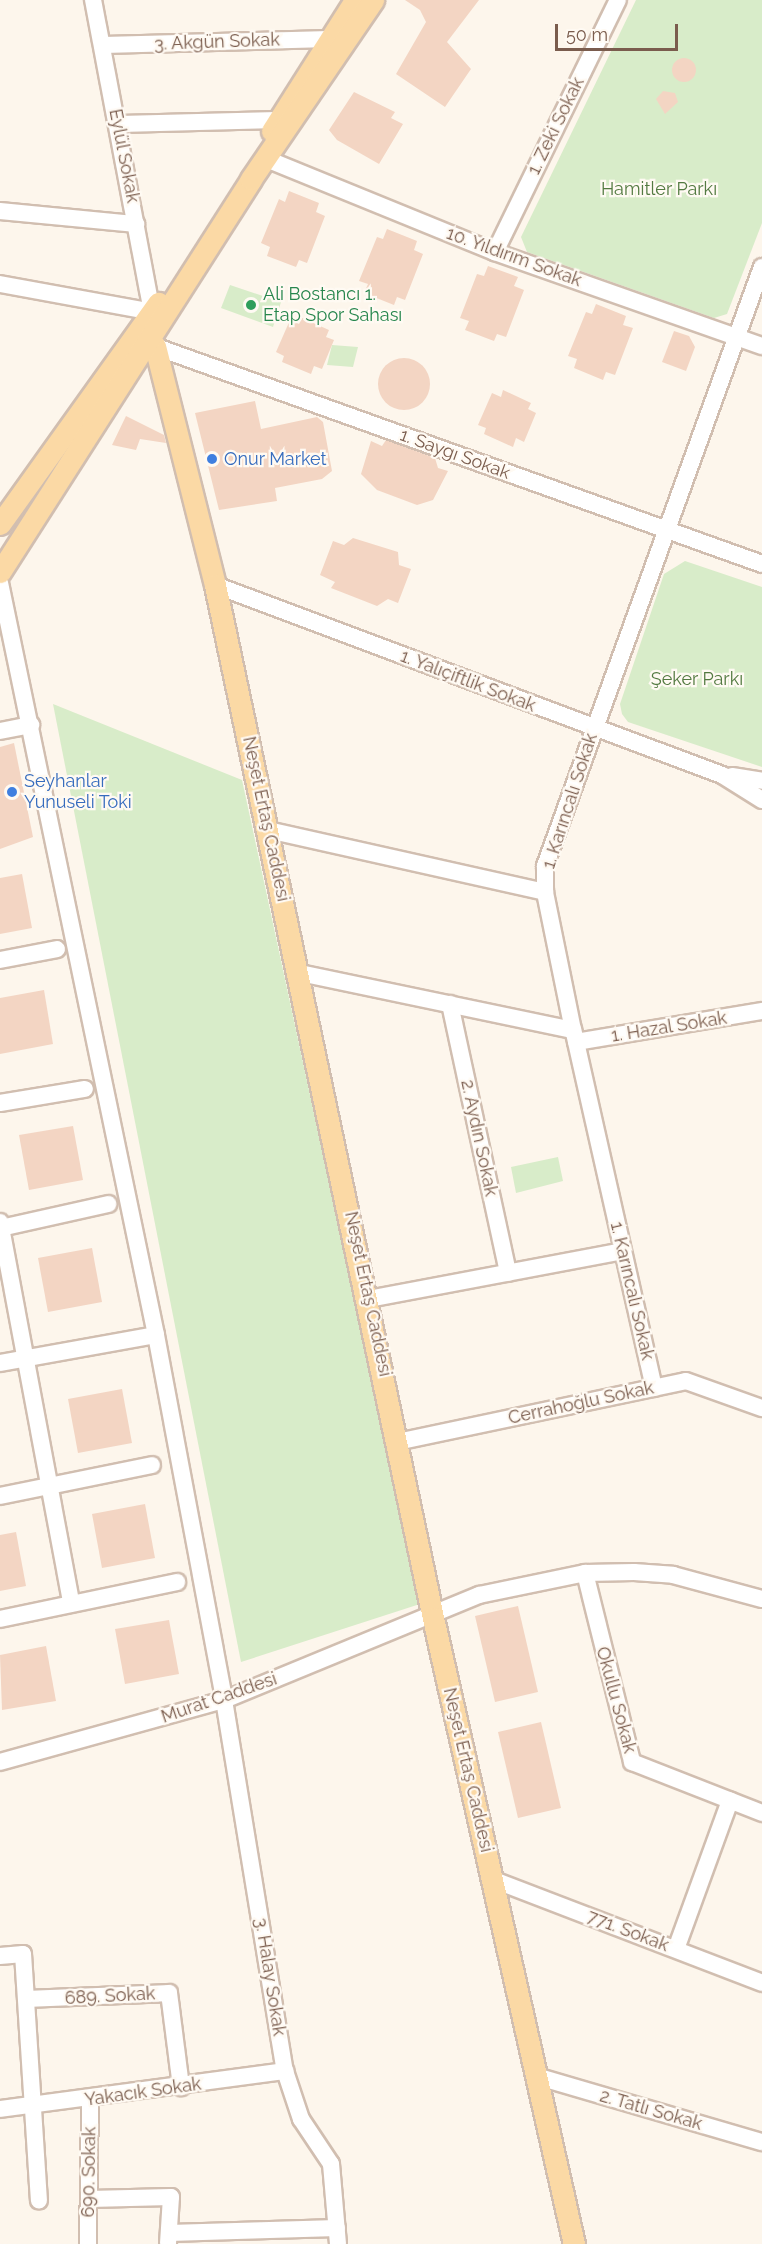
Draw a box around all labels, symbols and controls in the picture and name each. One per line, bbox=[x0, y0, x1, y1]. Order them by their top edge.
scale bar bbox=[558, 12, 681, 50]
text: 50 m bbox=[566, 24, 608, 45]
street label: 3. Akgün Sokak bbox=[154, 29, 280, 55]
street label: 1. Zeki Sokak bbox=[523, 74, 589, 178]
street label: Eylül Sokak bbox=[104, 107, 144, 205]
park label: Hamitler Parkı bbox=[601, 178, 717, 200]
street label: 10. Yıldırım Sokak bbox=[443, 222, 585, 292]
place label: Ali Bostancı 1. Etap Spor Sahası bbox=[263, 284, 403, 326]
marker: Ali Bostancı 1. Etap Spor Sahası bbox=[244, 298, 258, 312]
street label: 1. Saygı Sokak bbox=[397, 424, 513, 484]
place label: Onur Market bbox=[224, 448, 327, 470]
marker: Onur Market bbox=[205, 452, 219, 466]
street label: 1. Yalıçiftlik Sokak bbox=[397, 645, 539, 717]
park label: Şeker Parkı bbox=[651, 668, 743, 690]
street label: 1. Karıncalı Sokak bbox=[538, 730, 602, 872]
street label: Neşet Ertaş Caddesi bbox=[238, 735, 294, 903]
place label: Seyhanlar Yunuseli Toki bbox=[24, 771, 132, 814]
marker: Seyhanlar Yunuseli Toki bbox=[5, 785, 19, 799]
street label: 1. Hazal Sokak bbox=[609, 1007, 729, 1047]
street label: 2. Aydın Sokak bbox=[456, 1078, 502, 1198]
street label: Neşet Ertaş Caddesi bbox=[340, 1210, 396, 1378]
street label: 1. Karıncalı Sokak bbox=[606, 1220, 658, 1362]
street label: Cerrahoğlu Sokak bbox=[506, 1377, 656, 1429]
street label: Okullu Sokak bbox=[591, 1644, 641, 1756]
street label: Murat Caddesi bbox=[158, 1668, 280, 1728]
street label: Neşet Ertaş Caddesi bbox=[439, 1686, 497, 1854]
street label: 771. Sokak bbox=[584, 1906, 672, 1956]
street label: 3. Halay Sokak bbox=[250, 1916, 290, 2038]
street label: 689. Sokak bbox=[64, 1983, 156, 2009]
street label: Yakacık Sokak bbox=[83, 2073, 203, 2111]
street label: 2. Tatlı Sokak bbox=[597, 2085, 705, 2135]
street label: 690. Sokak bbox=[77, 2126, 101, 2218]

